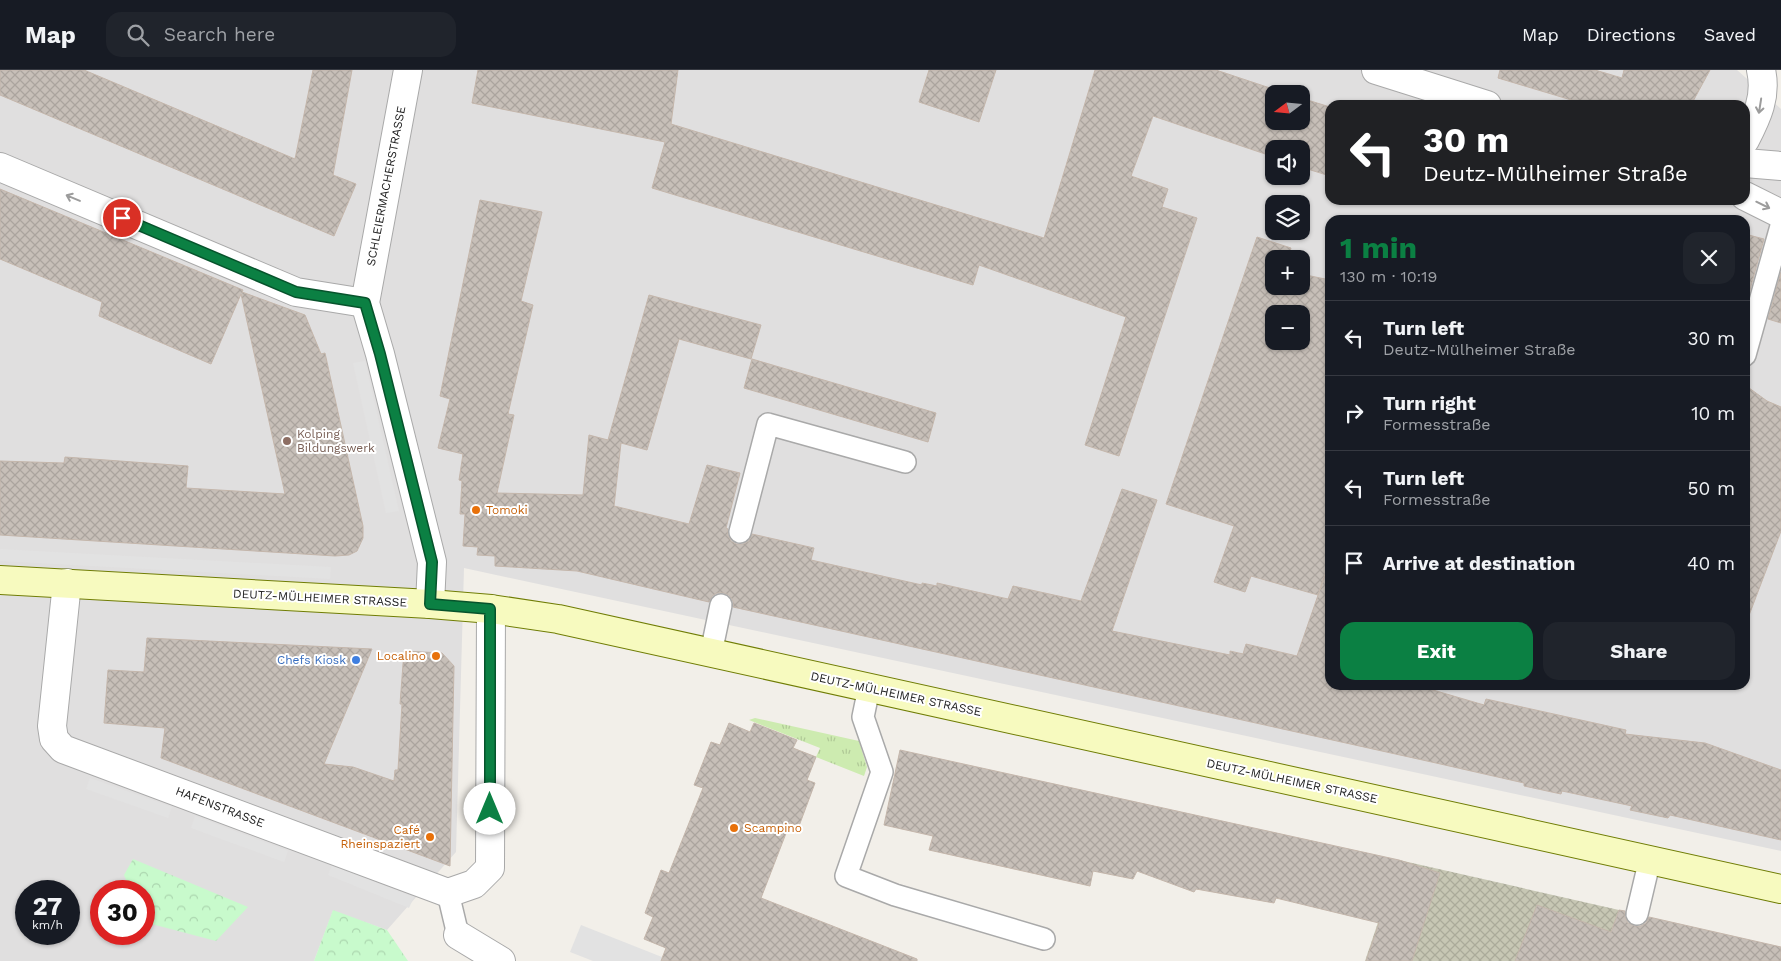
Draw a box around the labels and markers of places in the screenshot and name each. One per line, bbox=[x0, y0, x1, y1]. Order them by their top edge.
pin bbox=[101, 197, 143, 239]
place label: Kolping Bildungswerk bbox=[297, 427, 375, 455]
marker: Kolping Bildungswerk bbox=[281, 435, 293, 447]
place label: Tomoki bbox=[486, 503, 528, 517]
marker: Tomoki bbox=[470, 504, 482, 516]
place label: Localino bbox=[377, 649, 426, 663]
marker: Localino bbox=[430, 650, 442, 662]
place label: Chefs Kiosk bbox=[277, 653, 346, 667]
marker: Chefs Kiosk bbox=[350, 654, 362, 666]
place label: Scampino bbox=[744, 821, 802, 835]
marker: Scampino bbox=[728, 822, 740, 834]
place label: Café Rheinspaziert bbox=[340, 823, 420, 851]
marker: Café Rheinspaziert bbox=[424, 831, 436, 843]

